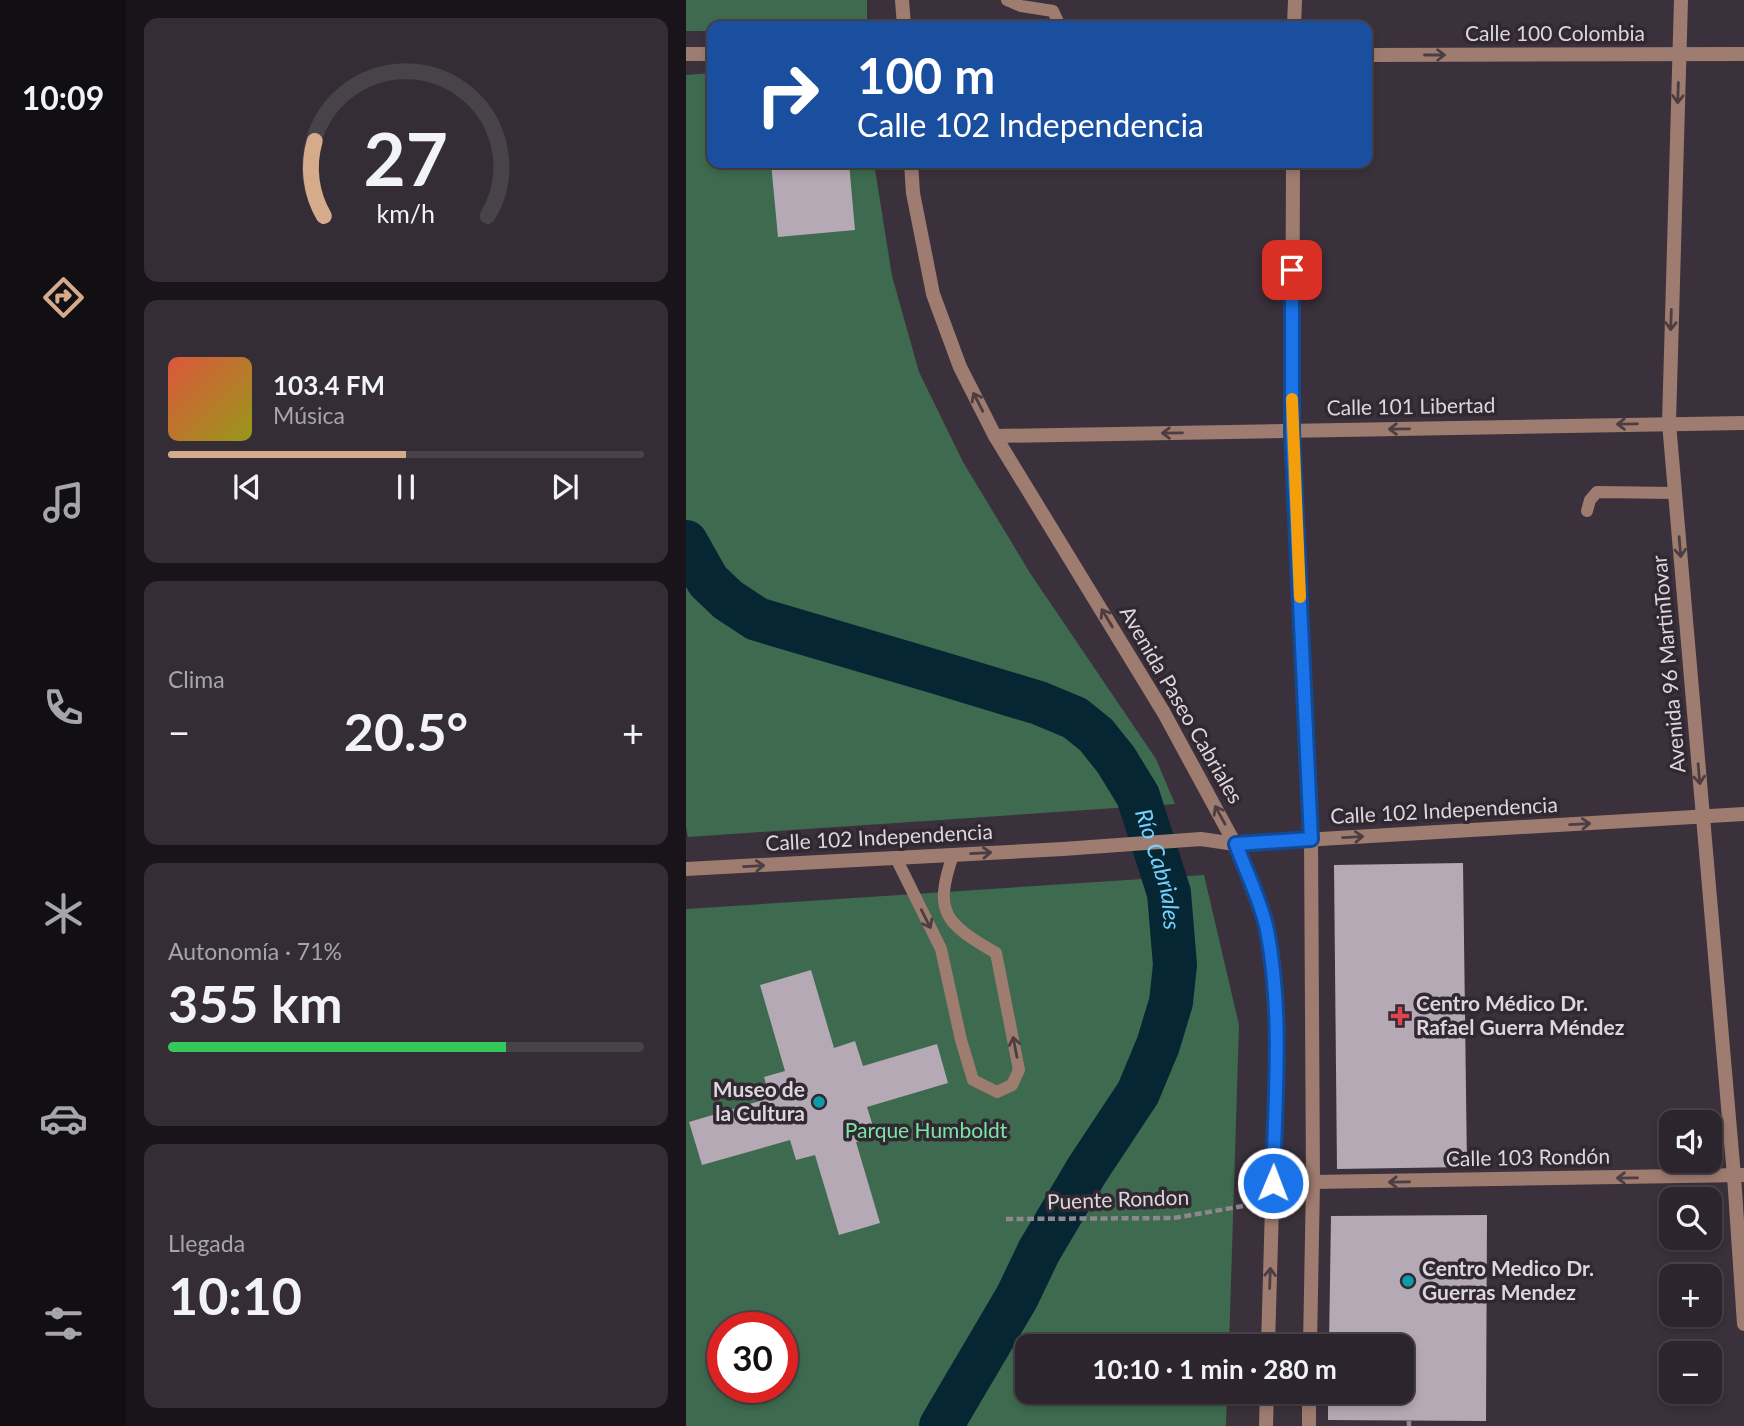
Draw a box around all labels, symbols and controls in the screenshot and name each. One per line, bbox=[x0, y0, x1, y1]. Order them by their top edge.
street label: Calle 100 Colombia bbox=[1465, 20, 1645, 45]
text: 100 m bbox=[857, 46, 995, 104]
one-way arrow bbox=[1423, 48, 1446, 62]
icon: right bbox=[742, 49, 833, 140]
text: 10:09 bbox=[22, 78, 104, 117]
one-way arrow bbox=[1672, 81, 1685, 104]
text: Calle 102 Independencia bbox=[857, 105, 1204, 144]
text: 27 bbox=[364, 114, 448, 202]
text: km/h bbox=[377, 198, 435, 228]
pin bbox=[1262, 240, 1322, 300]
icon: arrive bbox=[1273, 251, 1311, 289]
icon: directions bbox=[39, 273, 88, 322]
one-way arrow bbox=[1664, 308, 1678, 331]
text: 103.4 FM bbox=[273, 369, 385, 401]
one-way arrow bbox=[970, 392, 984, 413]
street label: Calle 101 Libertad bbox=[1326, 392, 1496, 419]
text: Música bbox=[273, 401, 345, 429]
one-way arrow bbox=[1616, 417, 1639, 431]
one-way arrow bbox=[1388, 422, 1411, 435]
one-way arrow bbox=[1161, 426, 1184, 440]
icon: previous bbox=[228, 468, 266, 506]
icon: pause bbox=[387, 468, 425, 506]
icon: next bbox=[546, 468, 584, 506]
icon: music bbox=[39, 478, 88, 527]
one-way arrow bbox=[1674, 535, 1687, 558]
street label: Avenida 96 MartinTovar bbox=[1645, 554, 1689, 774]
street label: Avenida Paseo Cabriales bbox=[1115, 601, 1249, 807]
one-way arrow bbox=[1100, 608, 1114, 628]
text: Clima bbox=[168, 665, 225, 693]
icon: phone bbox=[39, 683, 88, 732]
text: 20.5° bbox=[344, 700, 468, 762]
text: − bbox=[168, 709, 190, 755]
text: + bbox=[622, 709, 644, 755]
one-way arrow bbox=[1693, 762, 1706, 785]
street label: Calle 102 Independencia bbox=[1330, 791, 1558, 828]
water label: Río Cabriales bbox=[1130, 805, 1187, 931]
one-way arrow bbox=[1213, 806, 1227, 826]
one-way arrow bbox=[1568, 817, 1591, 830]
street label: Calle 102 Independencia bbox=[765, 818, 993, 855]
one-way arrow bbox=[1341, 830, 1363, 843]
one-way arrow bbox=[970, 846, 992, 859]
one-way arrow bbox=[742, 859, 765, 872]
icon: climate bbox=[39, 889, 88, 938]
one-way arrow bbox=[920, 908, 934, 929]
text: Autonomía · 71% bbox=[168, 937, 342, 965]
text: 355 km bbox=[168, 972, 342, 1034]
place label: Centro Médico Dr. Rafael Guerra Méndez bbox=[1416, 990, 1625, 1039]
marker: Centro Médico Dr. Rafael Guerra Méndez bbox=[1390, 1006, 1410, 1026]
one-way arrow bbox=[1007, 1036, 1021, 1059]
place label: Museo de la Cultura bbox=[713, 1076, 805, 1125]
icon: car bbox=[39, 1094, 88, 1143]
marker: Museo de la Cultura bbox=[811, 1094, 827, 1110]
map controls bbox=[1659, 1110, 1722, 1404]
button: sound bbox=[1659, 1110, 1722, 1173]
park label: Parque Humboldt bbox=[845, 1117, 1008, 1142]
street label: Calle 103 Rondón bbox=[1446, 1143, 1610, 1170]
position arrow bbox=[1236, 1146, 1310, 1220]
one-way arrow bbox=[1616, 1171, 1639, 1184]
one-way arrow bbox=[1388, 1175, 1411, 1189]
street label: Puente Rondon bbox=[1046, 1184, 1189, 1213]
button: search bbox=[1659, 1187, 1722, 1250]
text: Llegada bbox=[168, 1229, 245, 1257]
place label: Centro Medico Dr. Guerras Mendez bbox=[1422, 1255, 1594, 1304]
text: 10:10 bbox=[168, 1264, 302, 1326]
button: + bbox=[1659, 1264, 1722, 1327]
one-way arrow bbox=[1264, 1266, 1277, 1289]
marker: Centro Medico Dr. Guerras Mendez bbox=[1400, 1273, 1416, 1289]
icon: filters bbox=[39, 1299, 88, 1348]
speed limit sign: 30 bbox=[707, 1312, 798, 1403]
button: − bbox=[1659, 1341, 1722, 1404]
text: 10:10 · 1 min · 280 m bbox=[1092, 1353, 1337, 1385]

